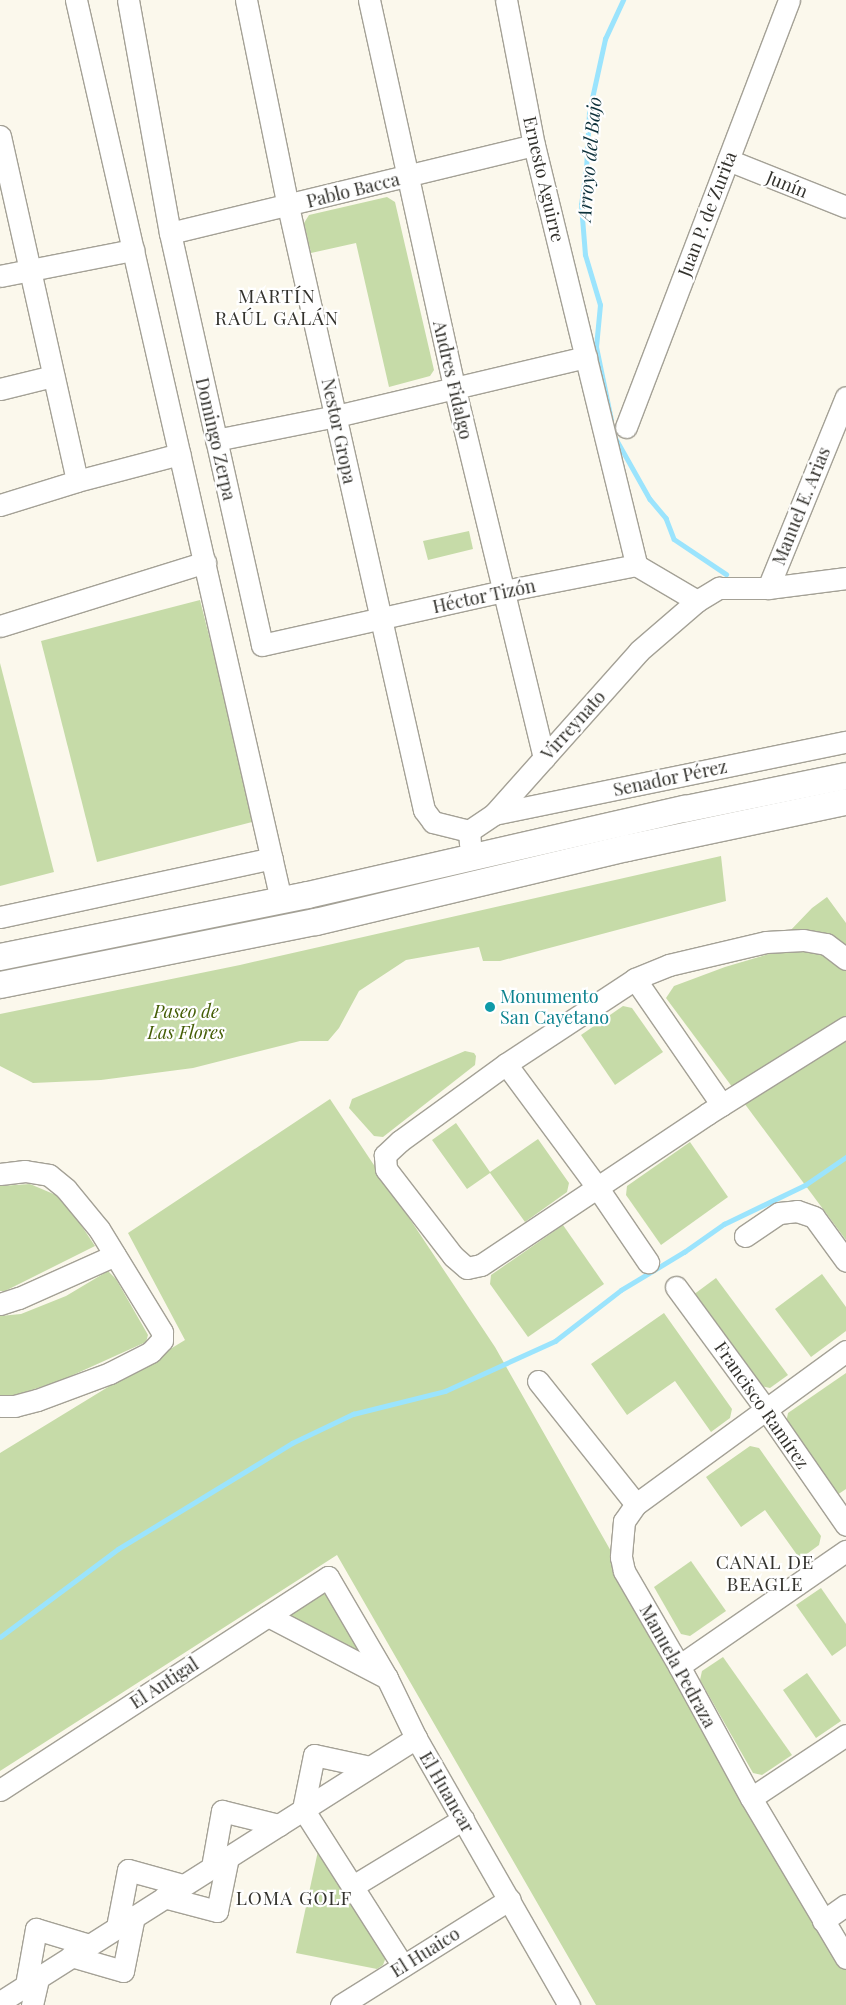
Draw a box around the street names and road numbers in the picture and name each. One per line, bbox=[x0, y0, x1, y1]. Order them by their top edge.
street label: Ernesto Aguirre bbox=[519, 114, 569, 244]
street label: Juan P. de Zurita bbox=[673, 148, 741, 280]
street label: Junín bbox=[763, 166, 811, 202]
street label: Pablo Bacca bbox=[304, 168, 402, 212]
street label: Andres Fidalgo bbox=[429, 319, 477, 441]
street label: Domingo Zerpa bbox=[191, 375, 241, 503]
street label: Nestor Gropa bbox=[317, 376, 361, 486]
street label: Manuel E. Arias bbox=[767, 443, 835, 569]
street label: Héctor Tizón bbox=[430, 574, 538, 618]
street label: Virreynato bbox=[536, 686, 610, 764]
street label: Senador Pérez bbox=[611, 755, 729, 801]
street label: Francisco Ramírez bbox=[710, 1337, 814, 1473]
street label: Manuela Pedraza bbox=[635, 1600, 721, 1732]
street label: El Antigal bbox=[126, 1653, 202, 1713]
street label: El Huancar bbox=[415, 1748, 479, 1836]
street label: El Huaico bbox=[386, 1922, 464, 1982]

